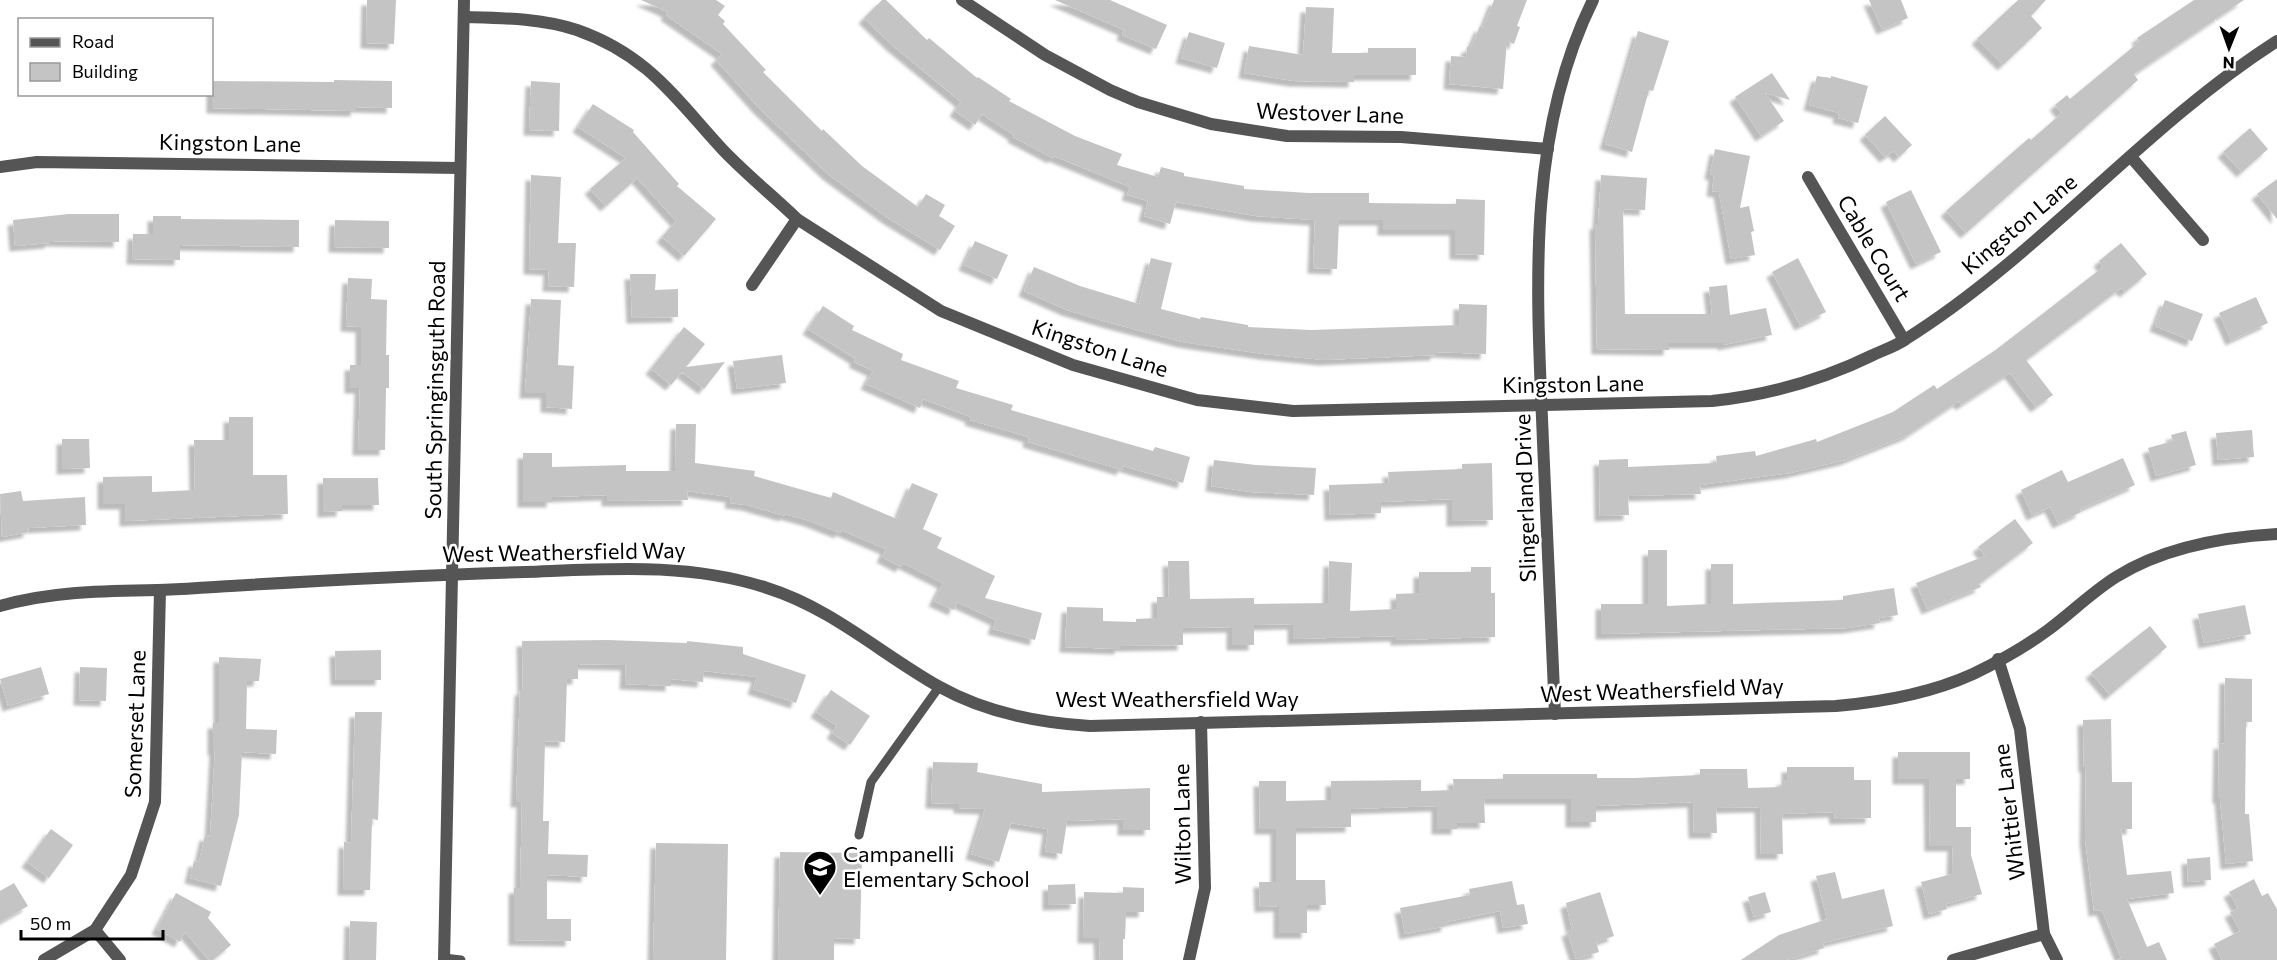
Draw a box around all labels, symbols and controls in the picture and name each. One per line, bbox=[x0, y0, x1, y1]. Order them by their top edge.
legend bbox=[18, 18, 213, 96]
north arrow bbox=[2199, 18, 2259, 78]
text: Road bbox=[72, 30, 114, 52]
text: N bbox=[2223, 54, 2235, 73]
text: Building bbox=[72, 60, 138, 82]
street label: Westover Lane bbox=[1256, 96, 1404, 129]
street label: Kingston Lane bbox=[159, 128, 301, 157]
street label: Kingston Lane bbox=[1956, 168, 2082, 280]
street label: Cable Court bbox=[1832, 190, 1917, 306]
street label: South Springinsguth Road bbox=[419, 260, 450, 520]
street label: Kingston Lane bbox=[1028, 313, 1172, 382]
street label: Kingston Lane bbox=[1502, 369, 1644, 398]
street label: Slingerland Drive bbox=[1508, 413, 1541, 583]
street label: West Weathersfield Way bbox=[442, 536, 686, 567]
street label: Somerset Lane bbox=[118, 649, 151, 799]
street label: West Weathersfield Way bbox=[1540, 672, 1784, 707]
street label: West Weathersfield Way bbox=[1055, 685, 1299, 712]
street label: Whittier Lane bbox=[1987, 742, 2030, 882]
street label: Wilton Lane bbox=[1167, 763, 1196, 885]
place label: Campanelli Elementary School bbox=[843, 840, 1030, 892]
school or university icon: Campanelli Elementary School bbox=[802, 849, 838, 896]
scale bar bbox=[21, 903, 164, 941]
text: 50 m bbox=[30, 912, 71, 934]

